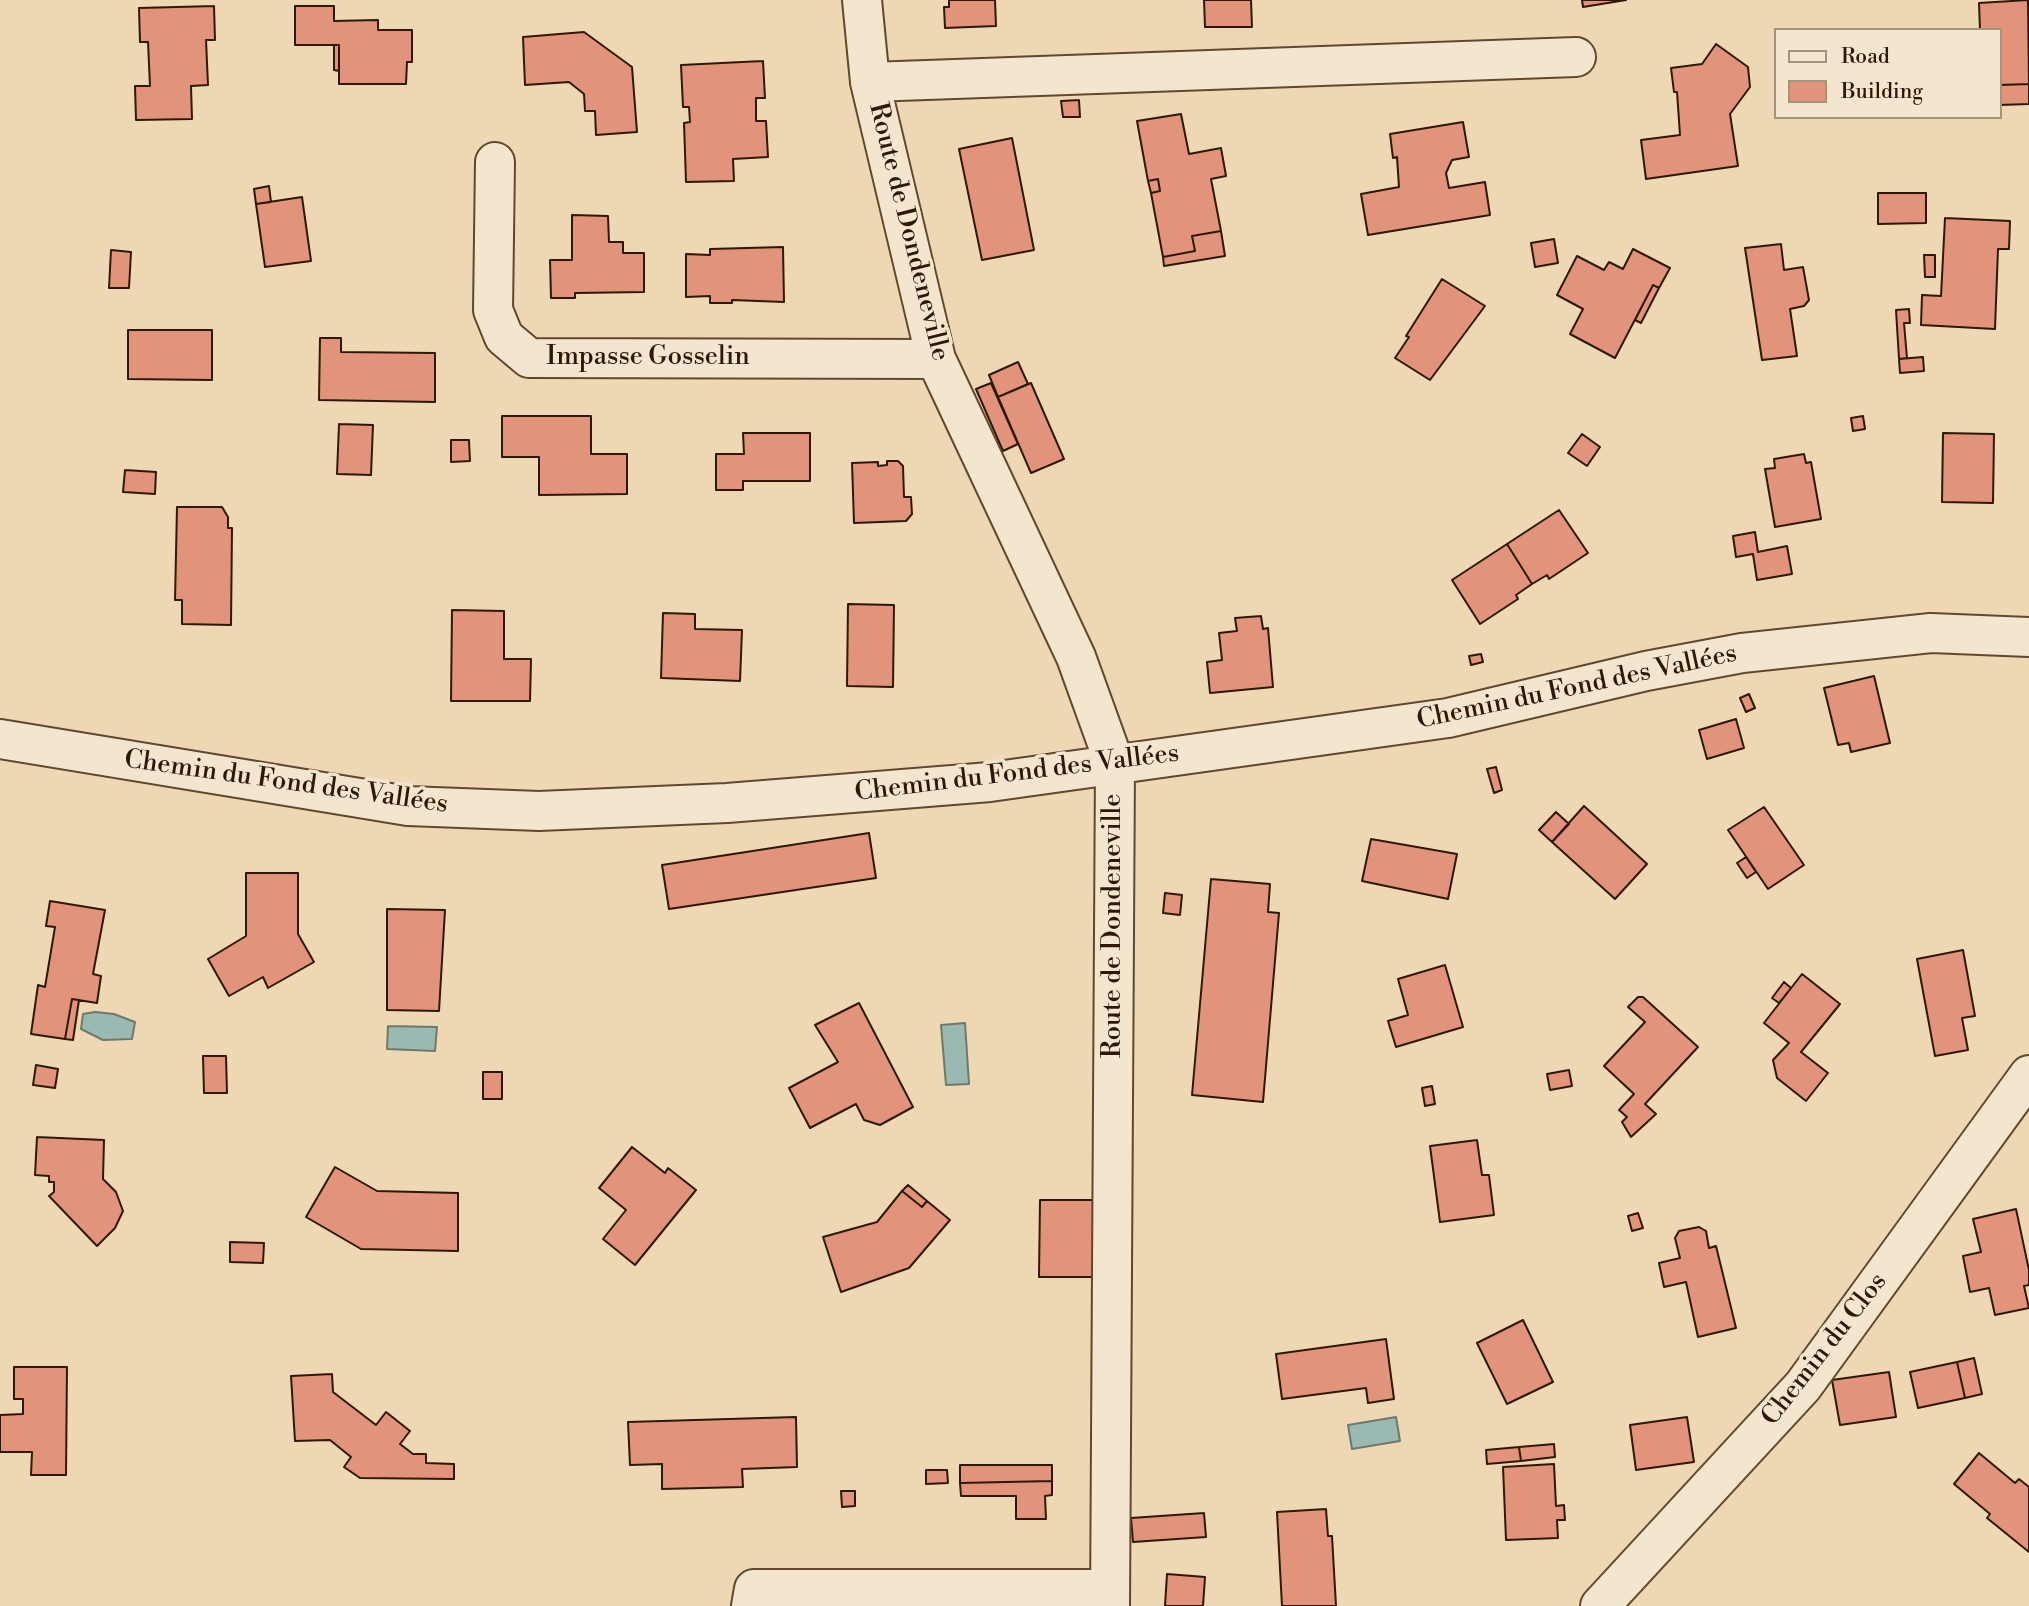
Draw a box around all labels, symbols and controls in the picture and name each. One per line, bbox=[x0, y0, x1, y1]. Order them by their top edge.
legend bbox=[1773, 28, 2001, 119]
text: Road bbox=[1841, 44, 1890, 70]
text: Building bbox=[1841, 79, 1923, 105]
street label: Route de Dondeneville bbox=[861, 100, 955, 364]
street label: Impasse Gosselin bbox=[546, 342, 750, 374]
street label: Chemin du Fond des Vallées bbox=[1414, 639, 1740, 737]
street label: Chemin du Fond des Vallées bbox=[853, 739, 1181, 809]
street label: Chemin du Fond des Vallées bbox=[122, 745, 450, 821]
street label: Route de Dondeneville bbox=[1098, 794, 1130, 1058]
street label: Chemin du Clos bbox=[1756, 1267, 1894, 1433]

